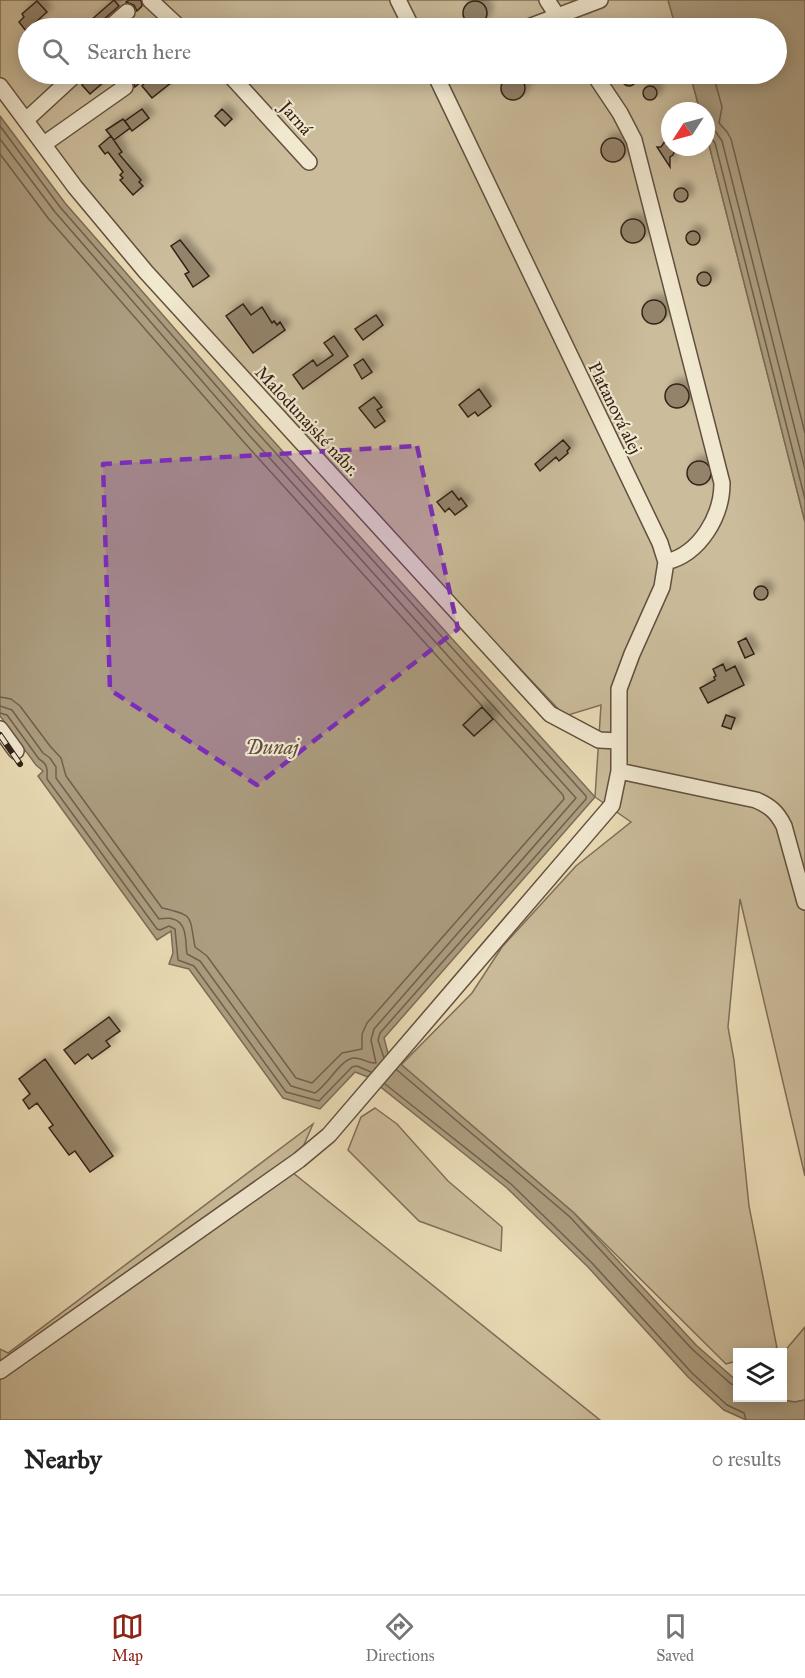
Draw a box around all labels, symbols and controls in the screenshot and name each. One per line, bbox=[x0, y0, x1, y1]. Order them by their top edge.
search box bbox=[18, 18, 787, 84]
icon: search bbox=[39, 35, 72, 68]
text: Search here bbox=[87, 38, 191, 65]
street label: Jarná bbox=[273, 95, 317, 141]
north arrow bbox=[661, 102, 715, 156]
street label: Platanová alej bbox=[583, 358, 647, 458]
street label: Malodunajské nábr. bbox=[250, 361, 364, 481]
water label: Dunaj bbox=[245, 735, 300, 759]
map controls bbox=[733, 1348, 787, 1402]
button: layers bbox=[733, 1348, 787, 1402]
text: Nearby bbox=[24, 1443, 102, 1475]
text: 0 results bbox=[712, 1447, 781, 1471]
tab: Map bbox=[111, 1610, 144, 1665]
tab: Directions bbox=[366, 1610, 434, 1665]
tab: Saved bbox=[656, 1610, 694, 1665]

